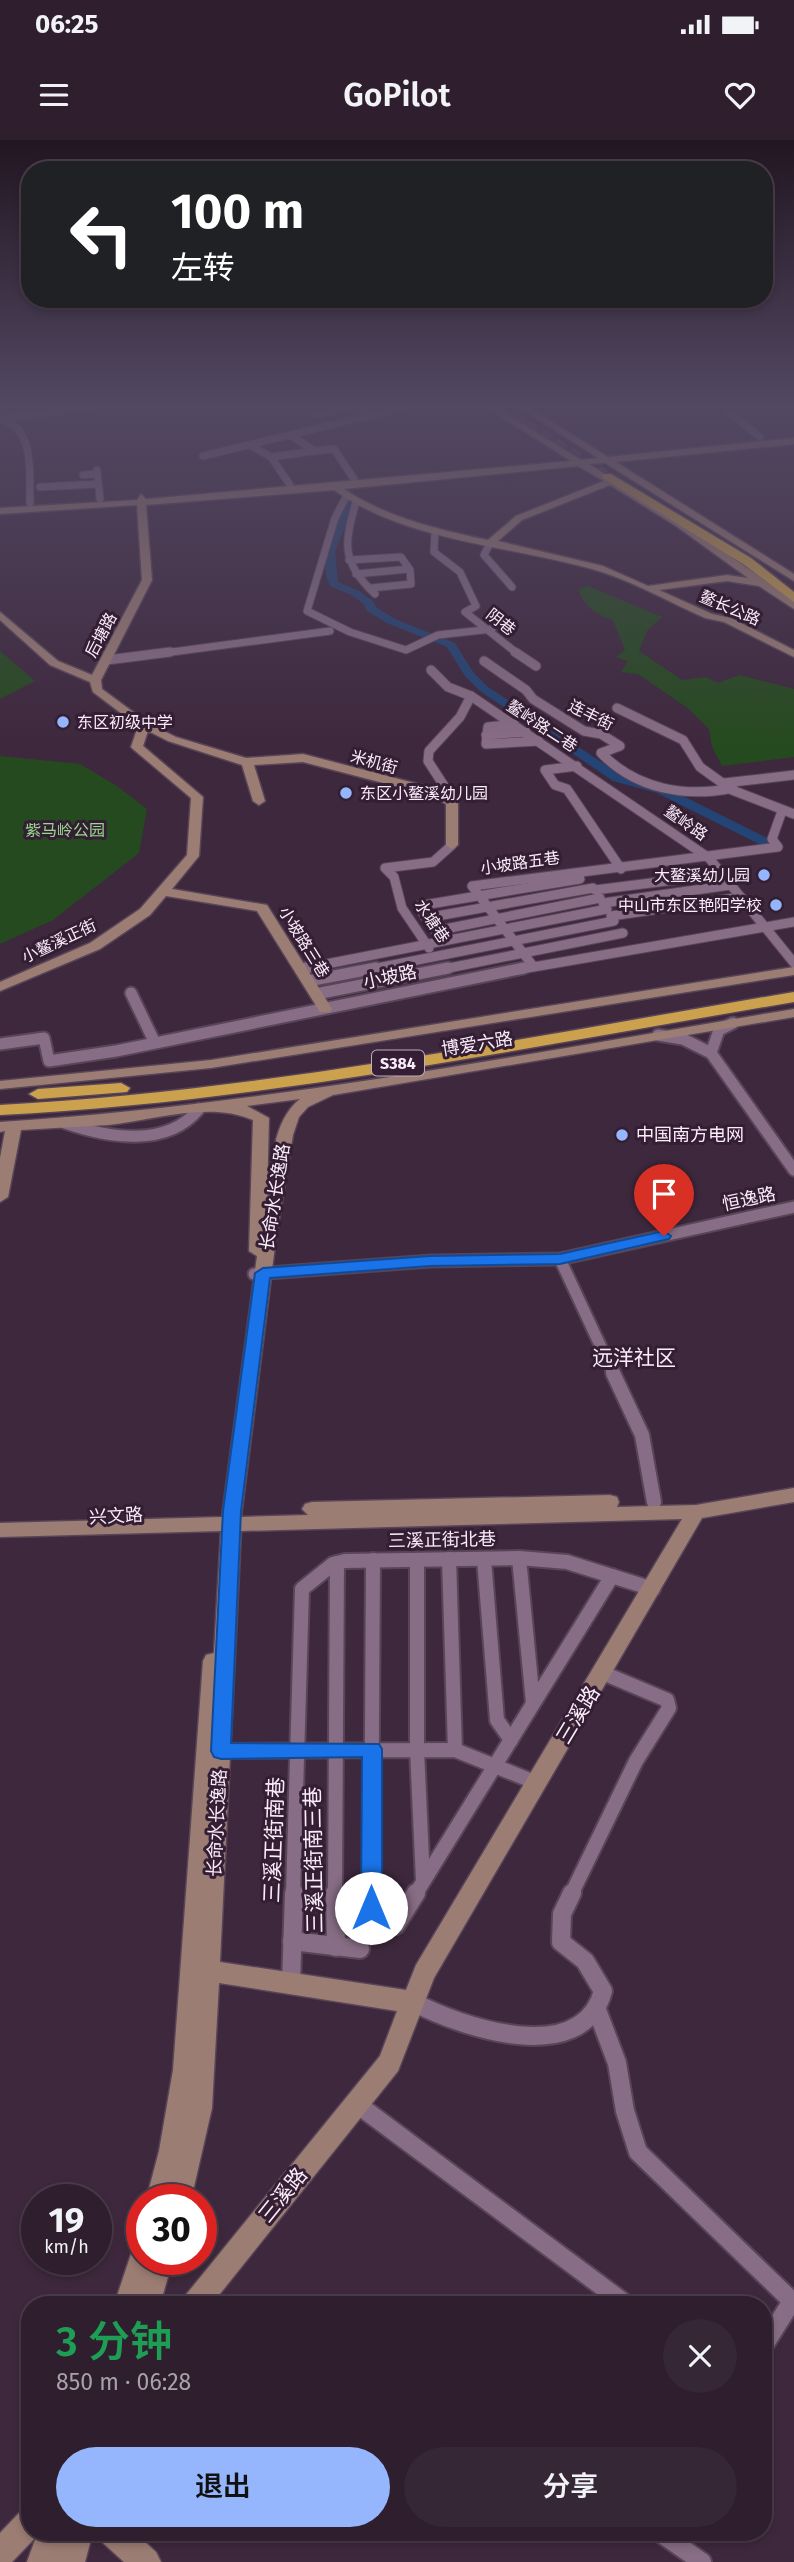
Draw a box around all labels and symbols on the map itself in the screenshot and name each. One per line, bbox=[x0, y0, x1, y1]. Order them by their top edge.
street label: 鳌长公路 bbox=[697, 587, 763, 629]
street label: 阴巷 bbox=[483, 605, 519, 639]
street label: 后塘路 bbox=[81, 609, 121, 661]
street label: 鳌岭路二巷 bbox=[503, 696, 581, 756]
street label: 连丰街 bbox=[565, 696, 617, 734]
place label: 东区初级中学 bbox=[77, 713, 173, 732]
marker: 东区初级中学 bbox=[55, 714, 71, 730]
street label: 米机街 bbox=[348, 747, 400, 777]
place label: 东区小鳌溪幼儿园 bbox=[360, 784, 488, 803]
marker: 东区小鳌溪幼儿园 bbox=[338, 785, 354, 801]
street label: 鳌岭路 bbox=[661, 801, 711, 845]
park label: 紫马岭公园 bbox=[25, 821, 105, 840]
street label: 小坡路五巷 bbox=[479, 848, 561, 878]
place label: 大鳌溪幼儿园 bbox=[654, 866, 750, 885]
marker: 大鳌溪幼儿园 bbox=[756, 867, 772, 883]
street label: 水塘巷 bbox=[411, 896, 453, 946]
place label: 中山市东区艳阳学校 bbox=[618, 896, 762, 915]
marker: 中山市东区艳阳学校 bbox=[768, 897, 784, 913]
street label: 小坡路三巷 bbox=[275, 903, 333, 981]
street label: 小鳌溪正街 bbox=[19, 915, 99, 967]
street label: 小坡路 bbox=[361, 961, 419, 993]
street label: 博爱六路 bbox=[440, 1028, 514, 1060]
road number: S384 bbox=[372, 1051, 424, 1076]
place label: 中国南方电网 bbox=[636, 1124, 744, 1146]
marker: 中国南方电网 bbox=[614, 1127, 630, 1143]
street label: 长命水长逸路 bbox=[256, 1142, 294, 1252]
pin bbox=[634, 1164, 694, 1236]
street label: 恒逸路 bbox=[720, 1183, 778, 1215]
district label: 远洋社区 bbox=[592, 1345, 676, 1371]
street label: 兴文路 bbox=[88, 1504, 144, 1528]
street label: 三溪正街北巷 bbox=[388, 1528, 496, 1552]
street label: 三溪路 bbox=[551, 1681, 605, 1749]
street label: 长命水长逸路 bbox=[203, 1768, 231, 1878]
street label: 三溪正街南巷 bbox=[259, 1777, 289, 1903]
street label: 三溪正街南三巷 bbox=[300, 1786, 328, 1934]
position arrow bbox=[334, 1871, 408, 1945]
street label: 三溪路 bbox=[253, 2162, 313, 2228]
speed limit sign: 30 bbox=[126, 2184, 217, 2275]

